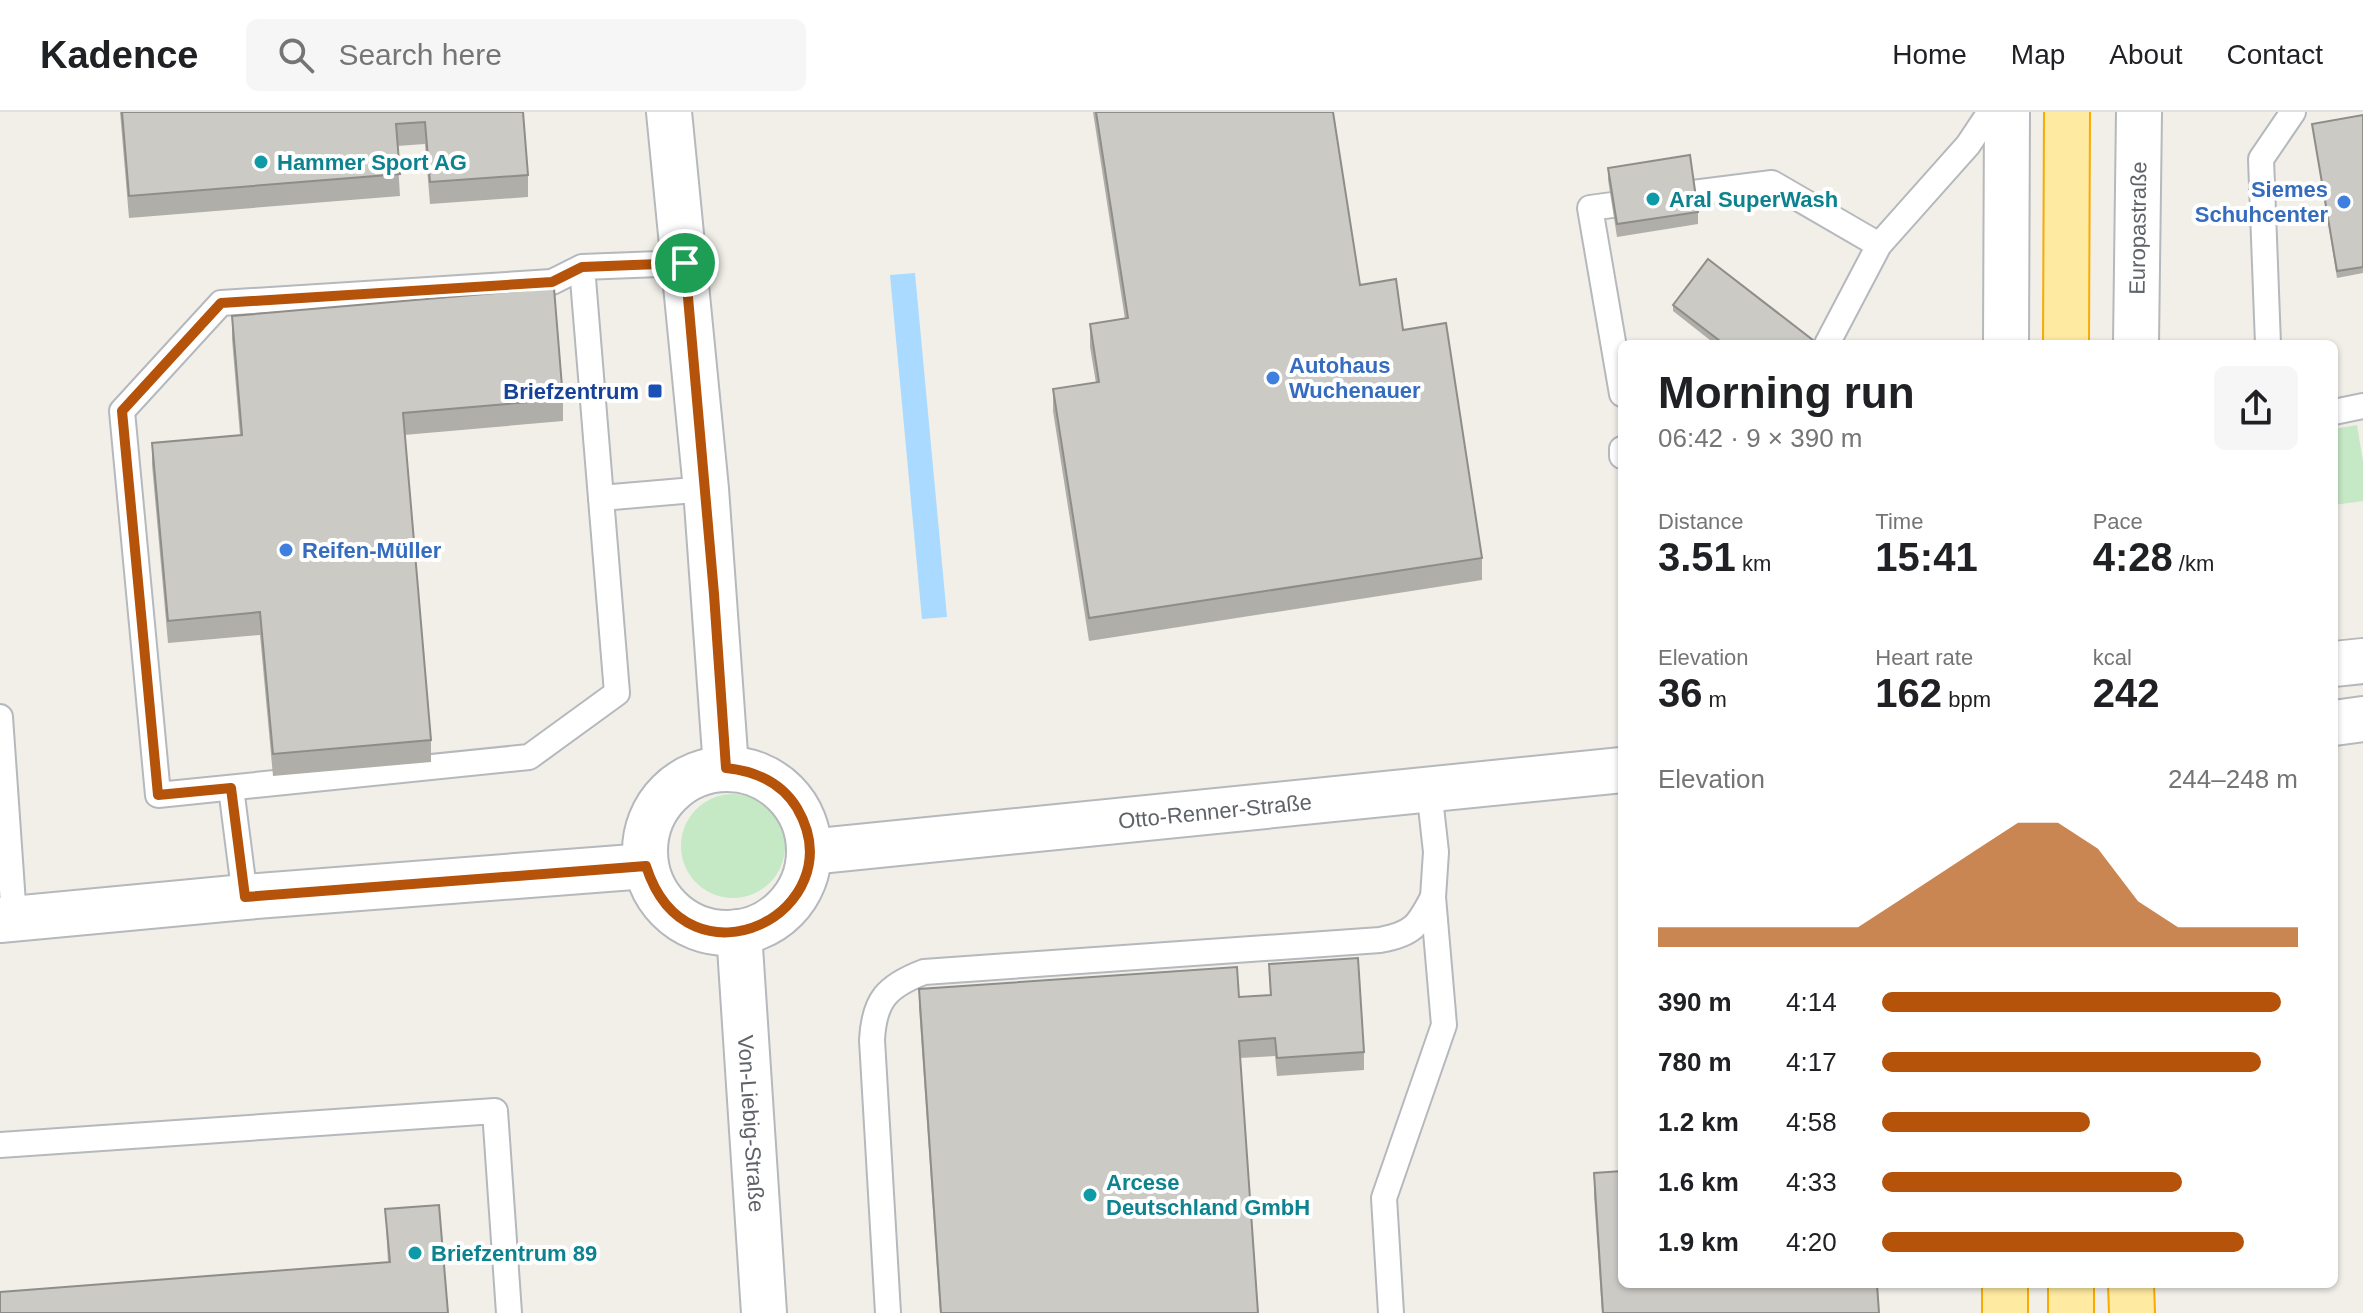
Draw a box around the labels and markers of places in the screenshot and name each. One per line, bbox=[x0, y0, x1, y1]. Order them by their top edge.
place label: Hammer Sport AG bbox=[277, 150, 467, 175]
marker: Hammer Sport AG bbox=[252, 153, 270, 171]
place label: Siemes Schuhcenter bbox=[2195, 177, 2328, 227]
place label: Aral SuperWash bbox=[1669, 187, 1838, 212]
marker: Aral SuperWash bbox=[1644, 190, 1662, 208]
marker: Siemes Schuhcenter bbox=[2335, 193, 2353, 211]
pin bbox=[651, 229, 719, 297]
place label: Autohaus Wuchenauer bbox=[1289, 353, 1421, 403]
marker: Autohaus Wuchenauer bbox=[1264, 369, 1282, 387]
place label: Briefzentrum bbox=[503, 379, 639, 404]
marker: Briefzentrum bbox=[646, 382, 664, 400]
place label: Reifen-Müller bbox=[302, 538, 442, 563]
marker: Reifen-Müller bbox=[277, 541, 295, 559]
place label: Arcese Deutschland GmbH bbox=[1106, 1170, 1310, 1220]
marker: Arcese Deutschland GmbH bbox=[1081, 1186, 1099, 1204]
place label: Briefzentrum 89 bbox=[431, 1241, 597, 1266]
marker: Briefzentrum 89 bbox=[406, 1244, 424, 1262]

